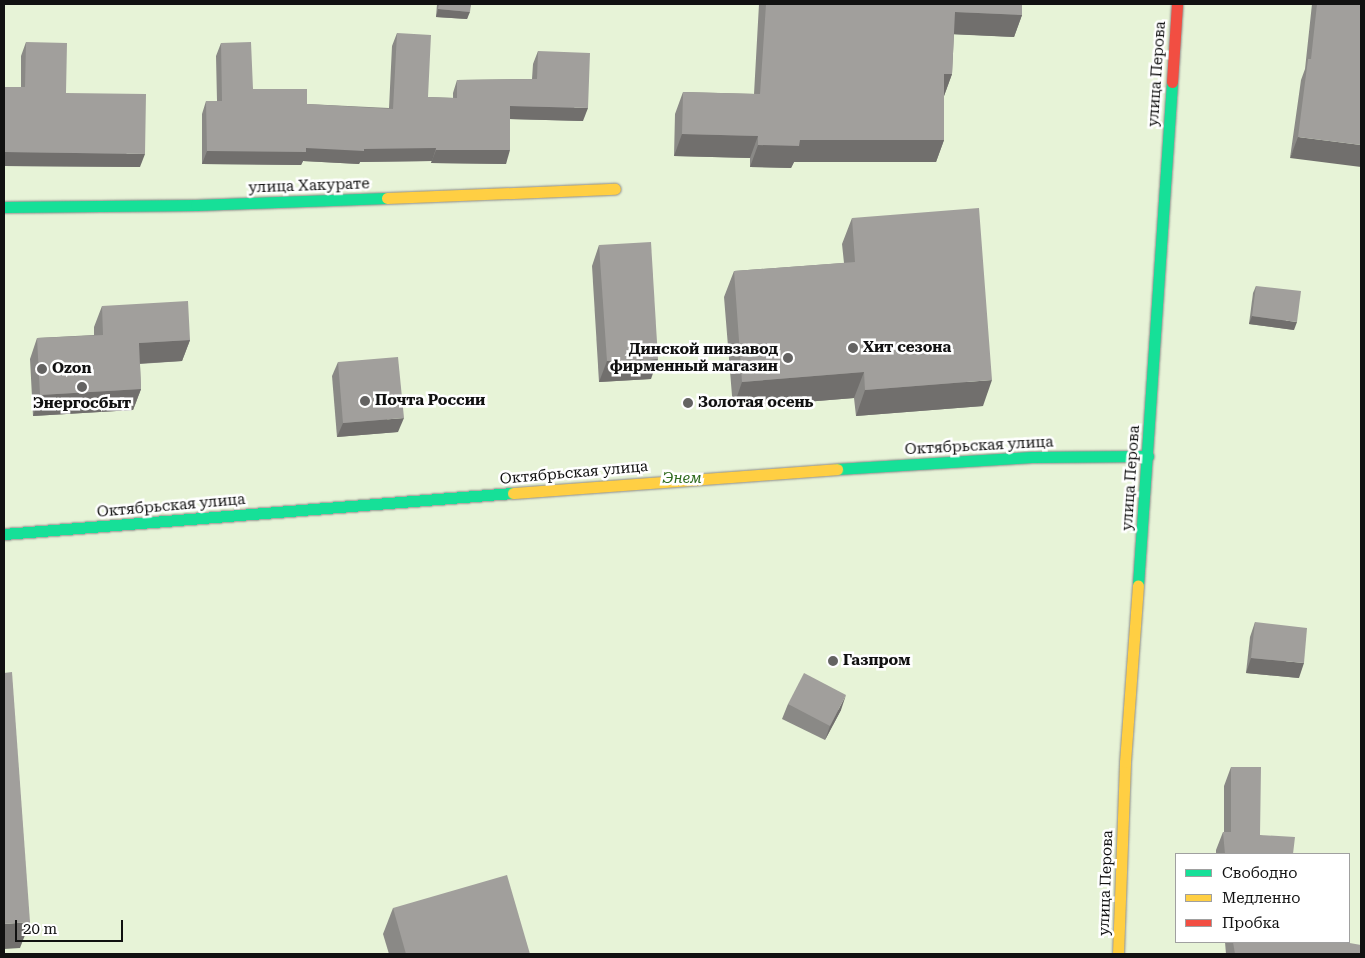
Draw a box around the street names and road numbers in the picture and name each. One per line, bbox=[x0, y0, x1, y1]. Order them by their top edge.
street label: улица Перова bbox=[1144, 21, 1170, 127]
street label: улица Хакурате bbox=[248, 175, 370, 197]
street label: улица Перова bbox=[1118, 425, 1144, 531]
street label: Октябрьская улица bbox=[904, 433, 1054, 459]
street label: Октябрьская улица bbox=[499, 458, 649, 488]
street label: Октябрьская улица bbox=[96, 491, 246, 521]
street label: улица Перова bbox=[1095, 830, 1117, 936]

